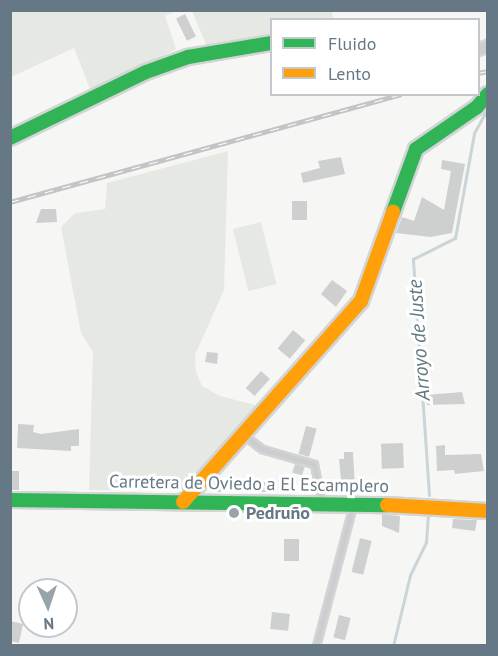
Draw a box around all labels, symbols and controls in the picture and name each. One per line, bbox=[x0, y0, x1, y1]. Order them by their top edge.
legend bbox=[270, 18, 480, 96]
text: Fluido bbox=[328, 32, 376, 55]
text: Lento bbox=[328, 62, 371, 85]
water label: Arroyo de Juste bbox=[403, 279, 435, 401]
street label: Carretera de Oviedo a El Escamplero bbox=[109, 471, 389, 497]
place label: Pedruño bbox=[246, 502, 310, 524]
marker: Pedruño bbox=[227, 506, 241, 520]
north arrow bbox=[18, 578, 78, 638]
text: N bbox=[43, 614, 55, 634]

